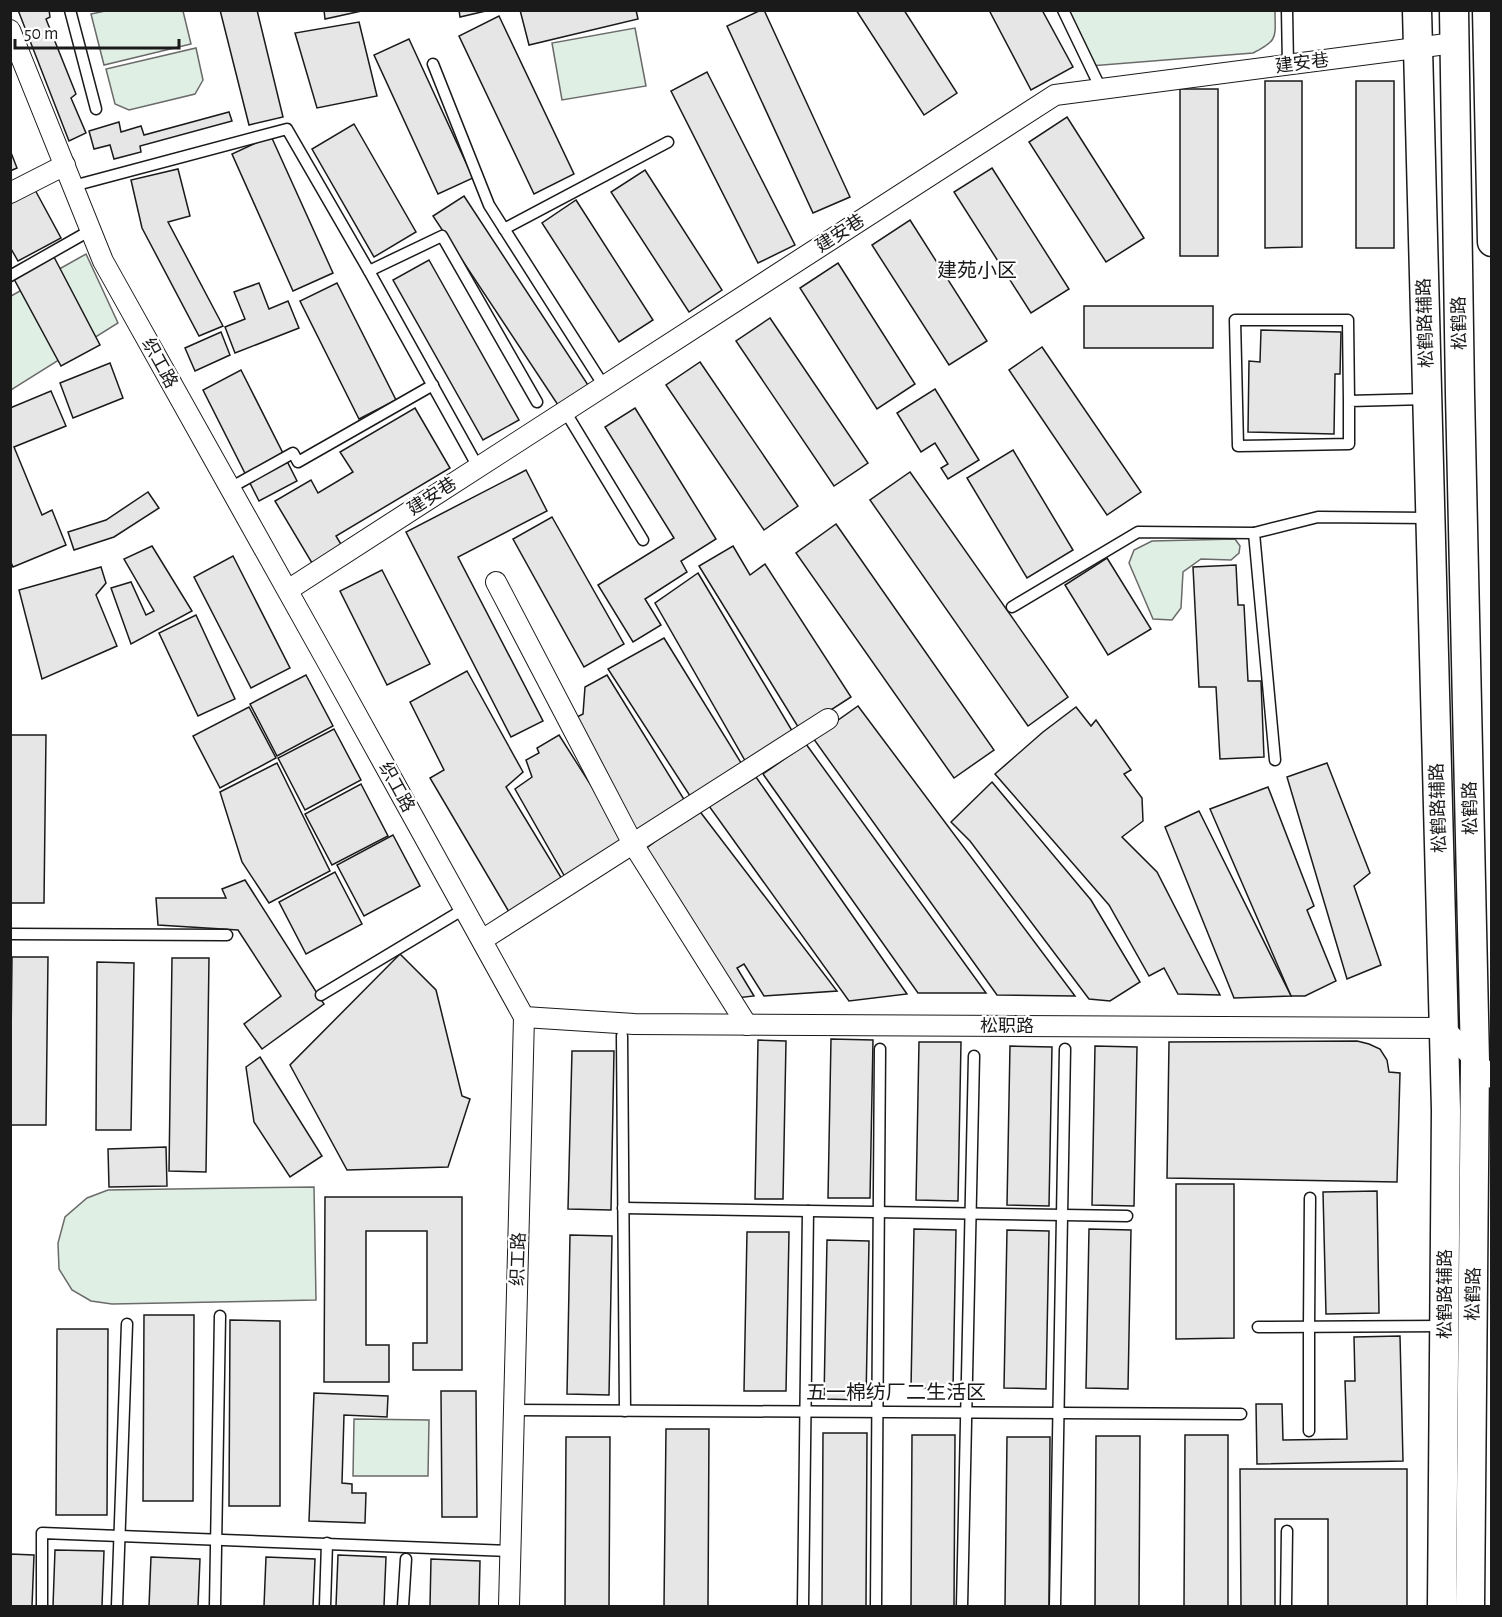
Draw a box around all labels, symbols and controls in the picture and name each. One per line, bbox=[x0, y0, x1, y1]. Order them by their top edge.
scale bar bbox=[15, 12, 178, 50]
text: 50 m bbox=[24, 25, 58, 43]
street label: 建安巷 bbox=[1274, 50, 1330, 76]
street label: 建安巷 bbox=[812, 210, 868, 256]
district label: 建苑小区 bbox=[937, 260, 1017, 281]
street label: 松鹤路辅路 bbox=[1413, 278, 1437, 368]
street label: 松鹤路 bbox=[1449, 296, 1469, 350]
street label: 织工路 bbox=[138, 335, 182, 391]
street label: 建安巷 bbox=[404, 473, 460, 519]
street label: 织工路 bbox=[375, 759, 419, 815]
street label: 松鹤路辅路 bbox=[1426, 763, 1450, 853]
street label: 松鹤路 bbox=[1460, 781, 1480, 835]
street label: 松职路 bbox=[980, 1016, 1034, 1036]
street label: 织工路 bbox=[507, 1232, 529, 1286]
street label: 松鹤路辅路 bbox=[1435, 1249, 1455, 1339]
street label: 松鹤路 bbox=[1463, 1267, 1483, 1321]
district label: 五一棉纺厂二生活区 bbox=[806, 1382, 986, 1403]

